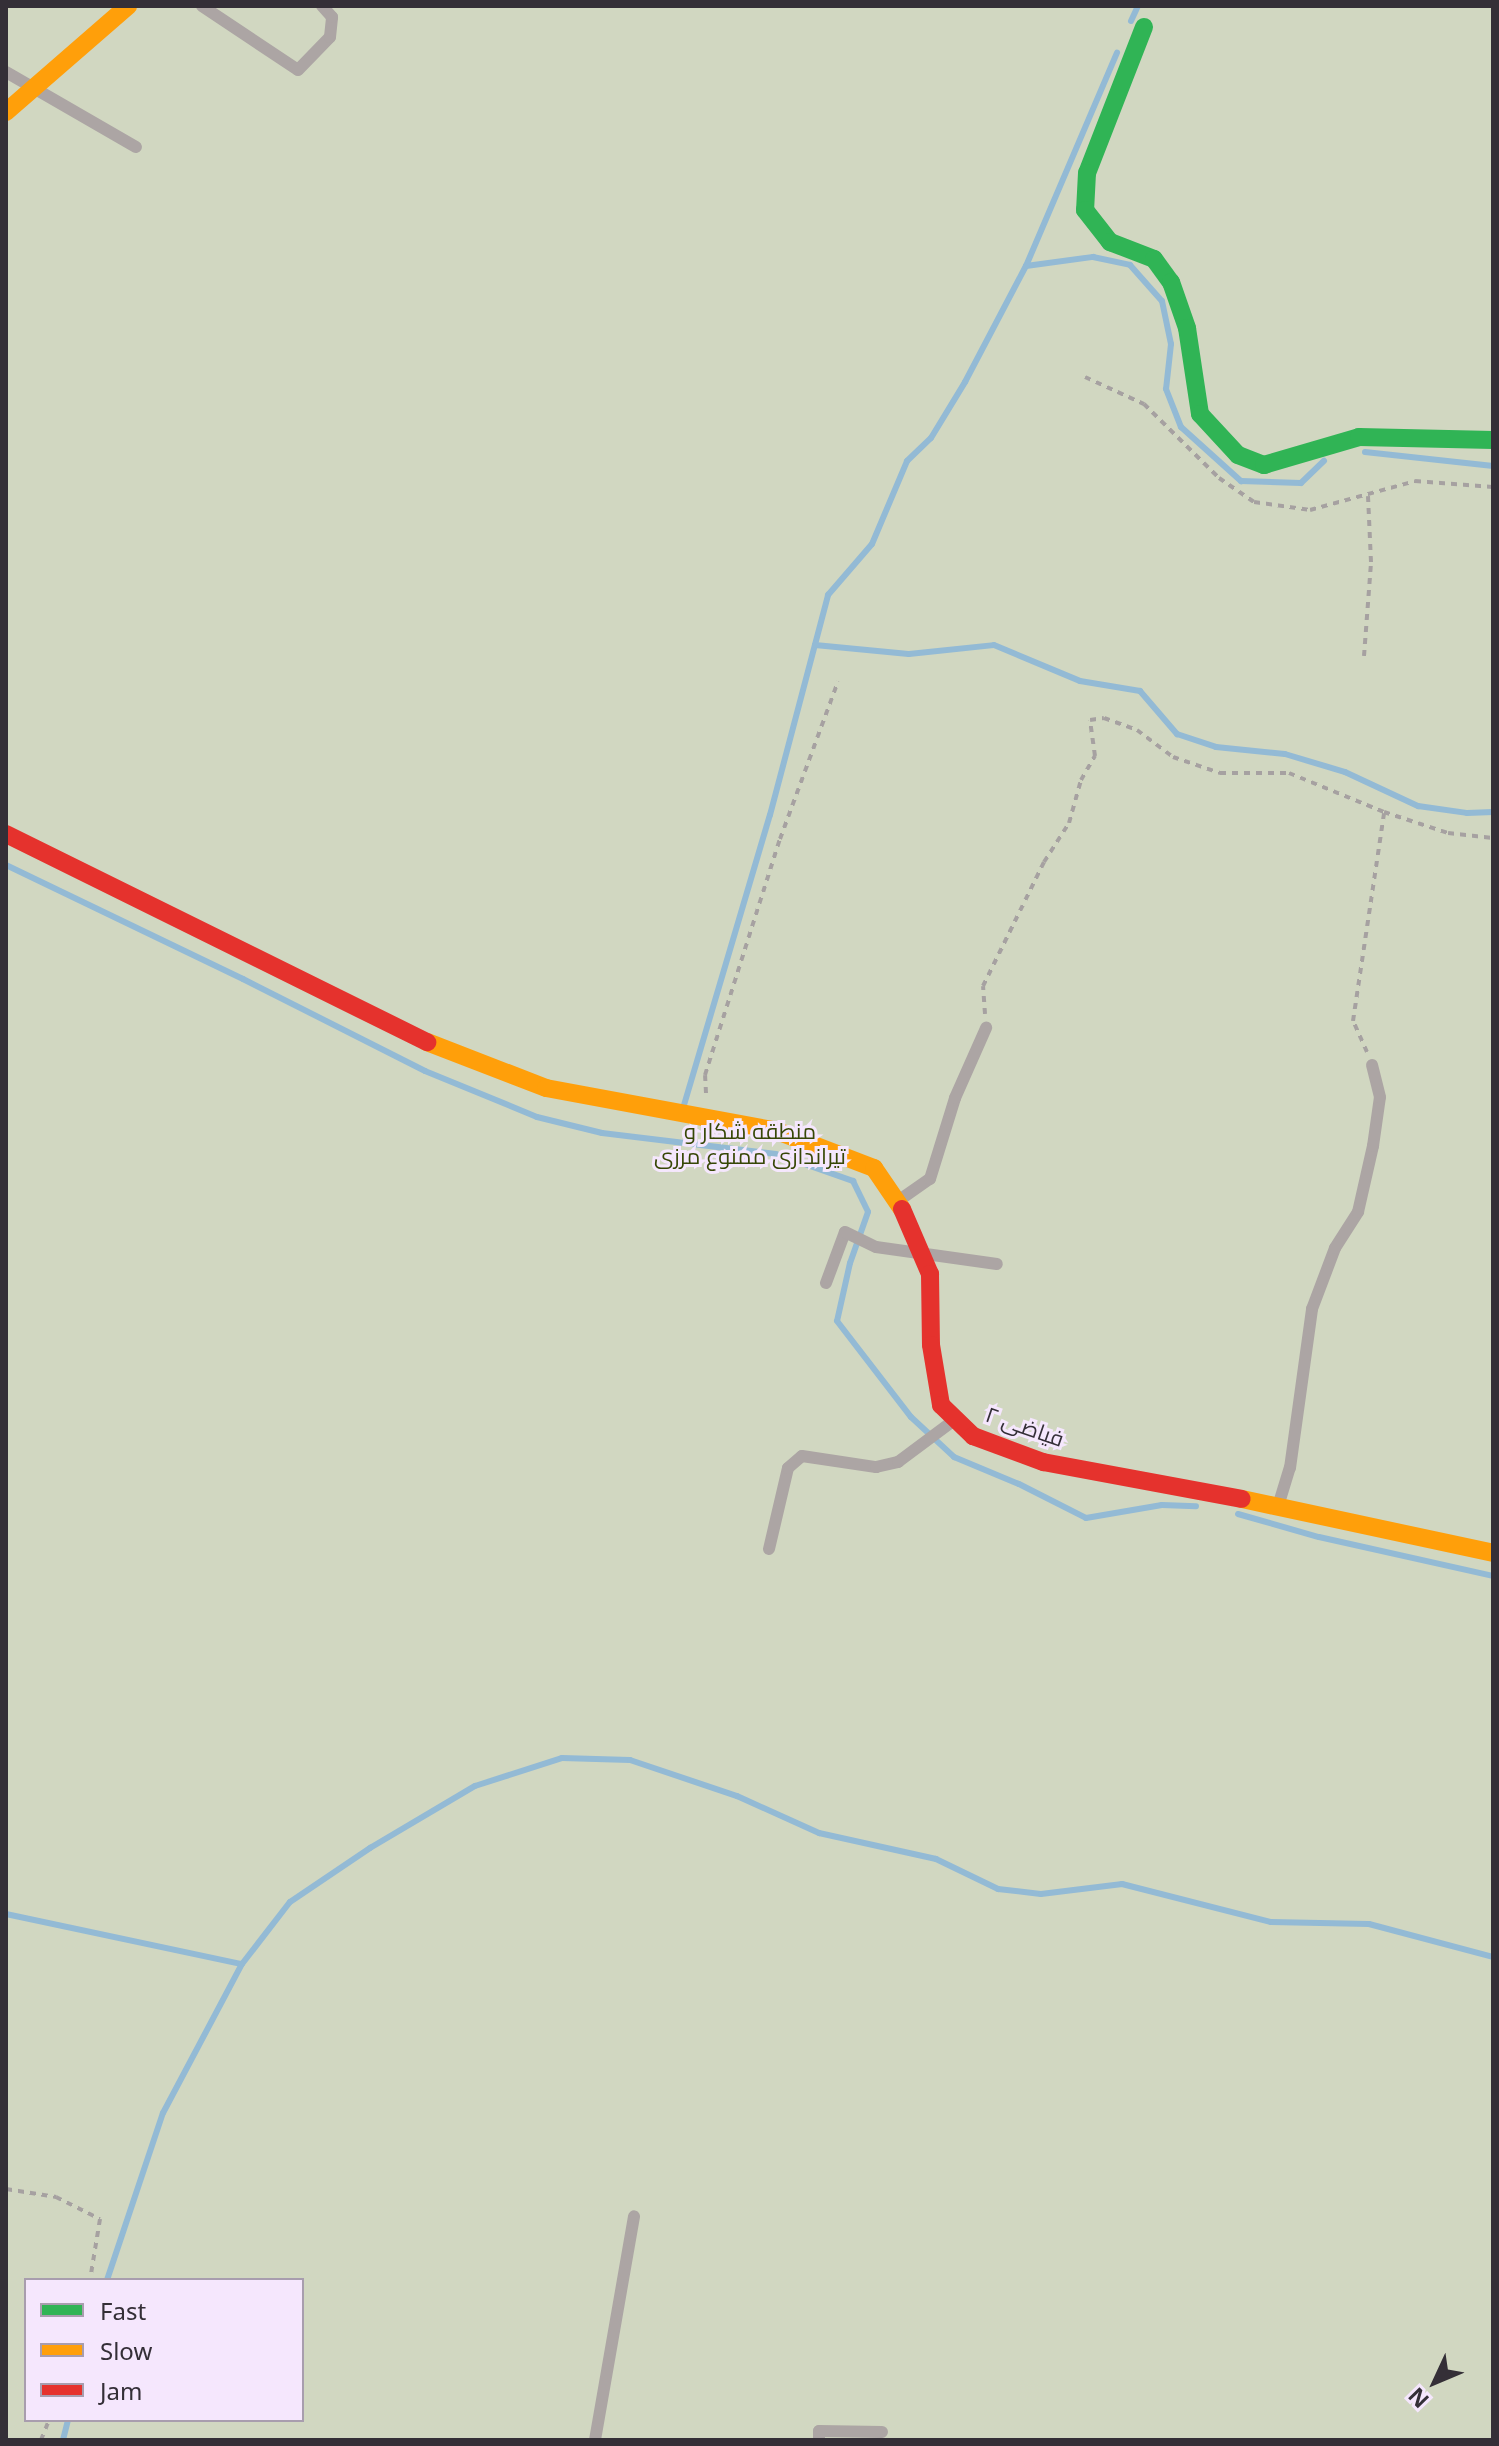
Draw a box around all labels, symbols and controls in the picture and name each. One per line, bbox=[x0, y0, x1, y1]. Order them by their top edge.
park label: منطقه شکار و تیراندازی ممنوع مرزی bbox=[654, 1117, 846, 1168]
street label: فیاضی ۲ bbox=[982, 1400, 1068, 1452]
legend bbox=[24, 2278, 304, 2422]
text: Fast bbox=[100, 2294, 146, 2327]
text: Slow bbox=[100, 2334, 152, 2367]
north arrow bbox=[1395, 2342, 1475, 2422]
text: Jam bbox=[100, 2374, 142, 2407]
text: N bbox=[1401, 2382, 1435, 2416]

